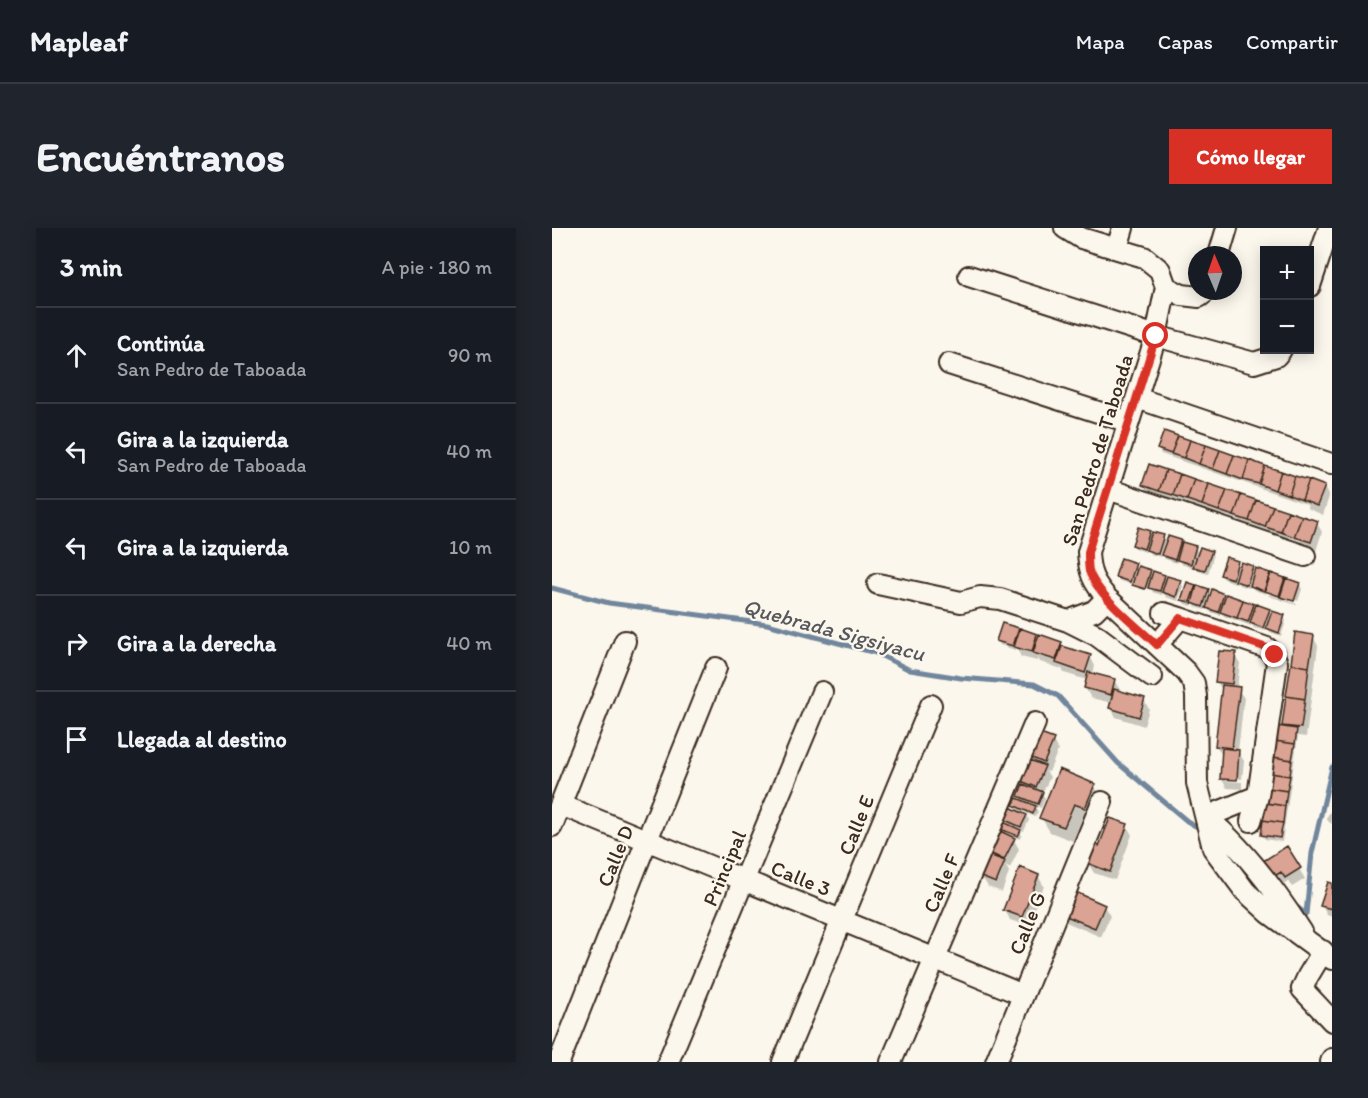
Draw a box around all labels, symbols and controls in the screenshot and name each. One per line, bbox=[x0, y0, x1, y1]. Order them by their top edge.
text: Mapleaf bbox=[30, 24, 128, 58]
text: Mapa bbox=[1076, 29, 1125, 54]
text: Capas bbox=[1158, 29, 1213, 54]
text: Compartir bbox=[1246, 29, 1338, 54]
button: Cómo llegar bbox=[1169, 129, 1332, 184]
text: Encuéntranos bbox=[36, 131, 285, 182]
north arrow bbox=[1188, 246, 1242, 300]
map controls bbox=[1260, 246, 1314, 354]
button: + bbox=[1260, 246, 1314, 300]
text: 3 min bbox=[60, 251, 122, 283]
text: A pie · 180 m bbox=[382, 255, 492, 279]
button: − bbox=[1260, 300, 1314, 354]
route start bbox=[1142, 322, 1168, 348]
text: Continúa bbox=[117, 330, 205, 357]
icon: ahead bbox=[60, 339, 93, 372]
text: 90 m bbox=[448, 343, 492, 367]
street label: San Pedro de Taboada bbox=[1056, 351, 1138, 549]
text: San Pedro de Taboada bbox=[117, 357, 306, 381]
text: Gira a la izquierda bbox=[117, 426, 288, 453]
icon: left bbox=[60, 435, 93, 468]
text: 40 m bbox=[446, 439, 492, 463]
text: San Pedro de Taboada bbox=[117, 453, 306, 477]
icon: left bbox=[60, 531, 93, 564]
text: Gira a la izquierda bbox=[117, 534, 288, 561]
text: 10 m bbox=[449, 535, 492, 559]
water label: Quebrada Sigsiyacu bbox=[740, 593, 929, 667]
icon: right bbox=[60, 627, 93, 660]
text: Gira a la derecha bbox=[117, 630, 276, 657]
text: 40 m bbox=[446, 631, 492, 655]
route end bbox=[1261, 641, 1287, 667]
icon: arrive bbox=[60, 723, 93, 756]
text: Llegada al destino bbox=[117, 726, 287, 753]
street label: Calle E bbox=[833, 791, 879, 859]
street label: Calle D bbox=[591, 821, 639, 891]
street label: Principal bbox=[697, 826, 751, 910]
street label: Calle F bbox=[917, 850, 965, 916]
street label: Calle 3 bbox=[767, 855, 835, 901]
street label: Calle G bbox=[1003, 888, 1051, 958]

